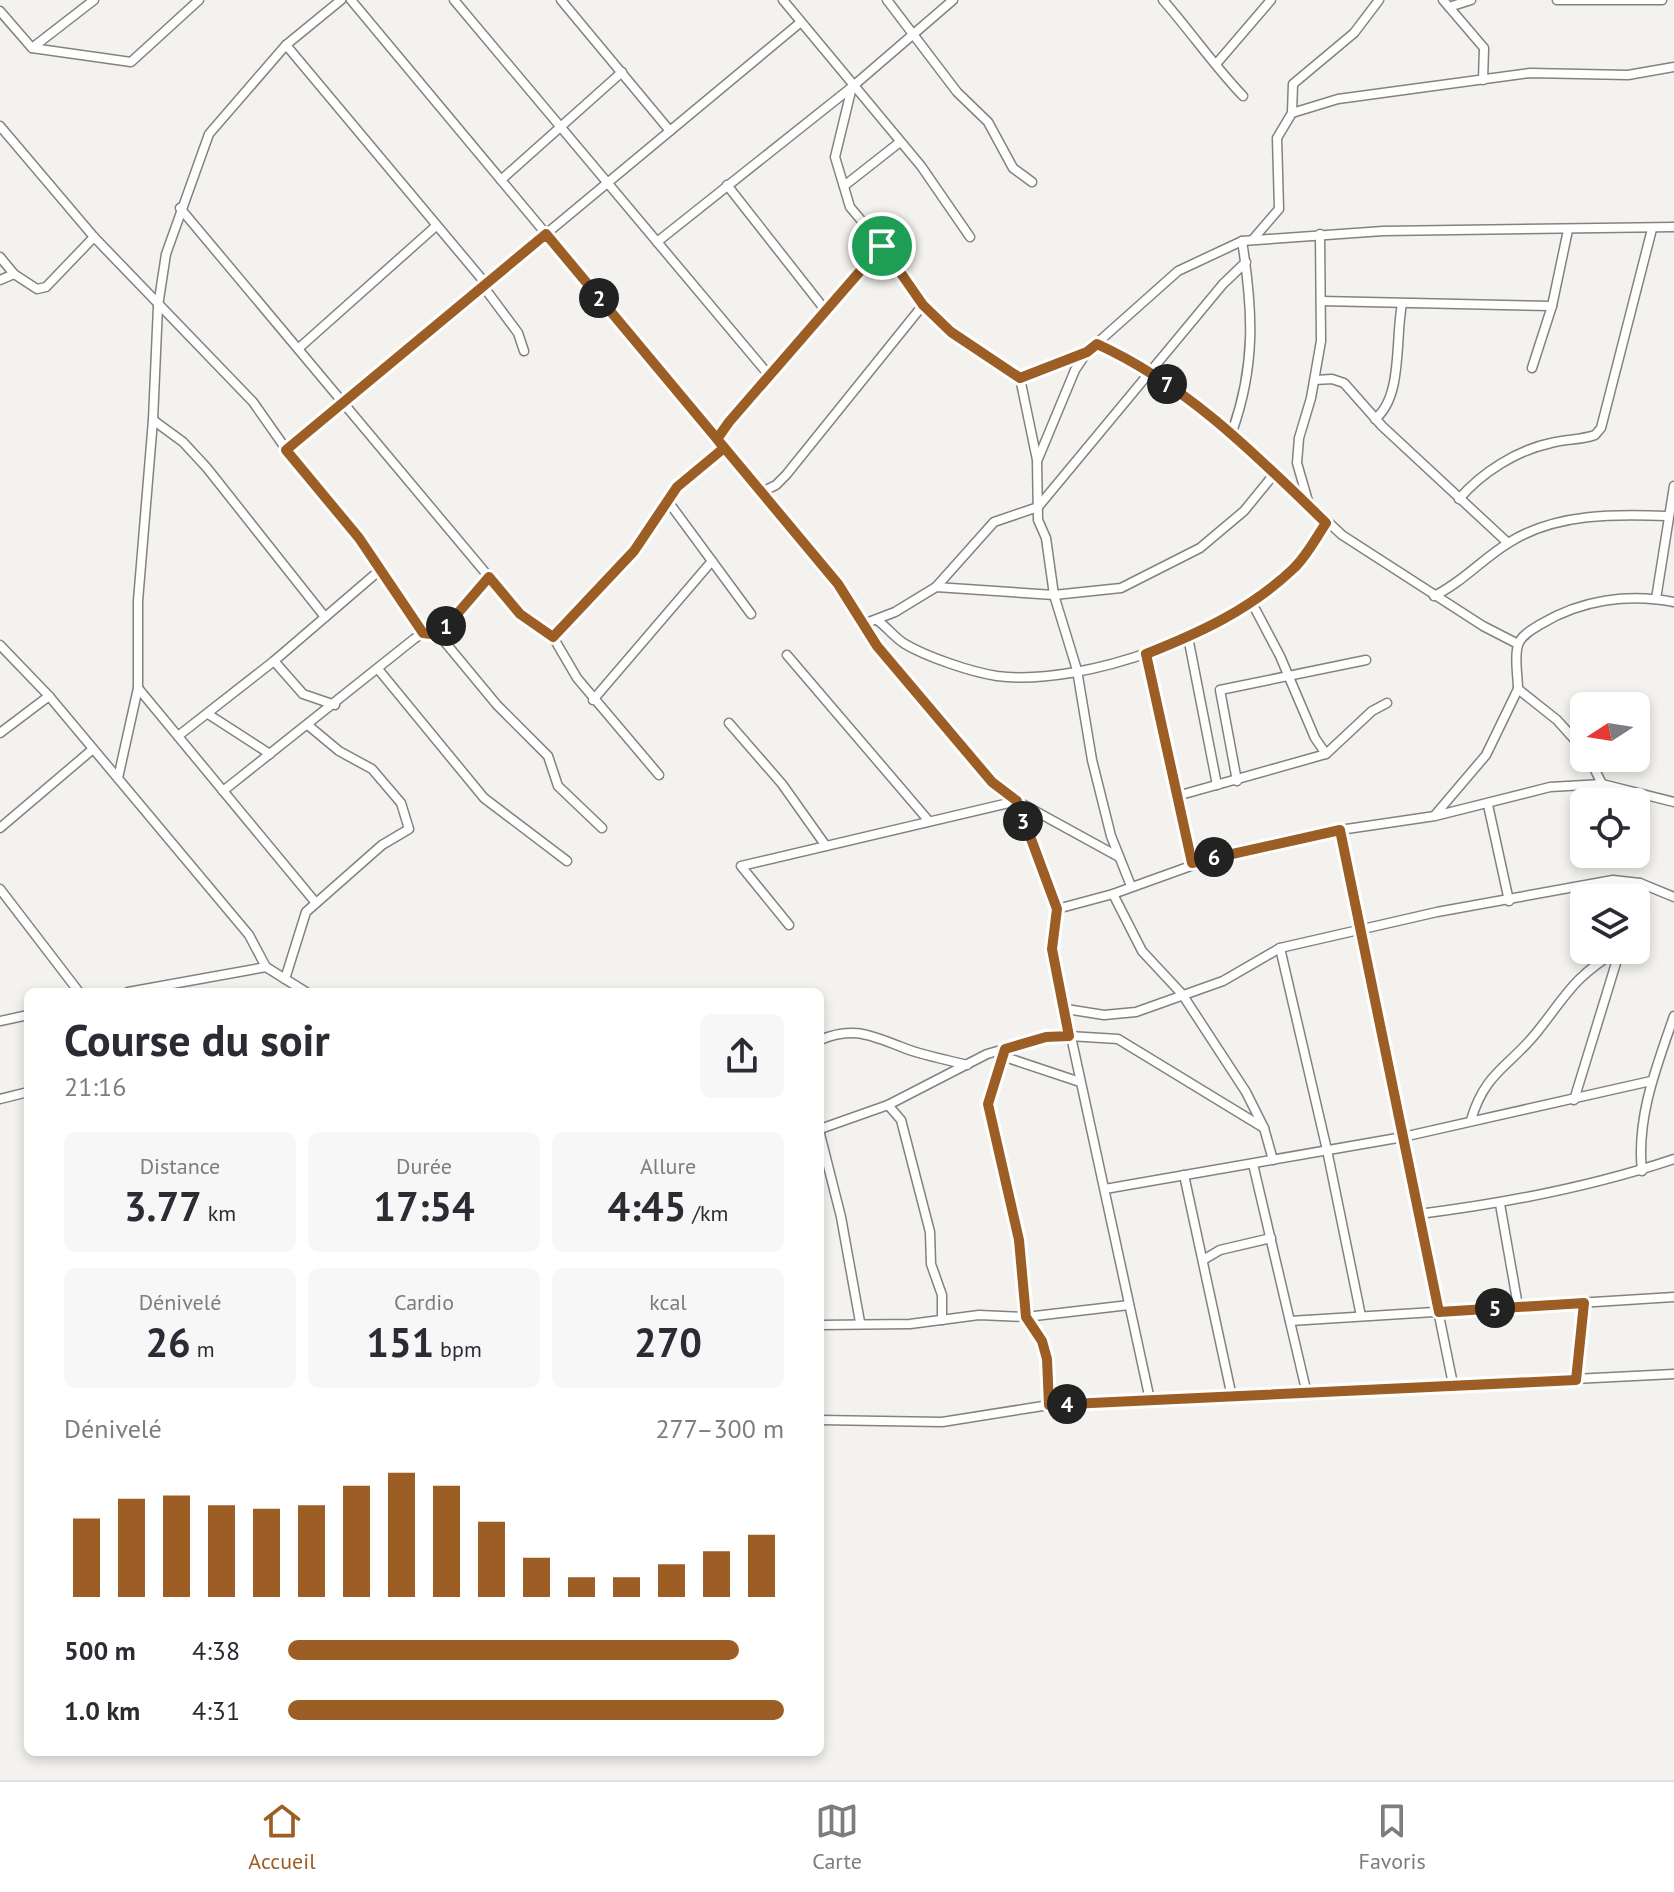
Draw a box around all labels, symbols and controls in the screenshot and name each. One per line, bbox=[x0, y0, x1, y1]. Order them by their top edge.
pin bbox=[848, 212, 916, 280]
icon: arrive bbox=[860, 224, 904, 268]
pin: 2 bbox=[579, 278, 619, 318]
text: 2 bbox=[593, 284, 605, 312]
pin: 7 bbox=[1147, 364, 1187, 404]
text: 7 bbox=[1161, 370, 1173, 398]
pin: 1 bbox=[426, 606, 466, 646]
text: 1 bbox=[440, 612, 452, 640]
north arrow bbox=[1570, 692, 1650, 772]
map controls bbox=[1570, 692, 1650, 964]
button: locate bbox=[1570, 788, 1650, 868]
pin: 3 bbox=[1003, 801, 1043, 841]
text: 3 bbox=[1017, 807, 1029, 835]
pin: 6 bbox=[1194, 837, 1234, 877]
text: 6 bbox=[1208, 843, 1220, 871]
button: layers bbox=[1570, 884, 1650, 964]
text: Course du soir bbox=[64, 1011, 330, 1068]
button: share bbox=[700, 1014, 784, 1098]
text: 21:16 bbox=[64, 1070, 126, 1103]
text: Distance bbox=[140, 1152, 220, 1180]
text: Durée bbox=[396, 1152, 452, 1180]
text: Allure bbox=[640, 1152, 696, 1180]
text: 3.77 bbox=[124, 1180, 202, 1232]
text: 17:54 bbox=[373, 1180, 475, 1232]
text: 4:45 bbox=[608, 1180, 686, 1232]
text: km bbox=[202, 1199, 236, 1227]
text: /km bbox=[686, 1199, 728, 1227]
text: Dénivelé bbox=[139, 1288, 221, 1316]
text: Cardio bbox=[394, 1288, 454, 1316]
text: kcal bbox=[649, 1288, 687, 1316]
pin: 5 bbox=[1475, 1288, 1515, 1328]
text: 5 bbox=[1489, 1294, 1501, 1322]
text: 26 bbox=[145, 1316, 191, 1368]
text: 151 bbox=[366, 1316, 434, 1368]
text: 270 bbox=[634, 1316, 702, 1368]
text: m bbox=[191, 1335, 215, 1363]
text: bpm bbox=[434, 1335, 482, 1363]
pin: 4 bbox=[1047, 1384, 1087, 1424]
text: 4 bbox=[1061, 1390, 1073, 1418]
text: Dénivelé bbox=[64, 1412, 162, 1445]
text: 277–300 m bbox=[655, 1412, 784, 1445]
text: 500 m bbox=[64, 1634, 136, 1667]
text: 4:38 bbox=[192, 1634, 240, 1667]
text: 1.0 km bbox=[64, 1694, 140, 1727]
text: 4:31 bbox=[192, 1694, 240, 1727]
tab: Accueil bbox=[248, 1799, 316, 1875]
tab: Carte bbox=[812, 1799, 862, 1875]
tab: Favoris bbox=[1359, 1799, 1426, 1875]

